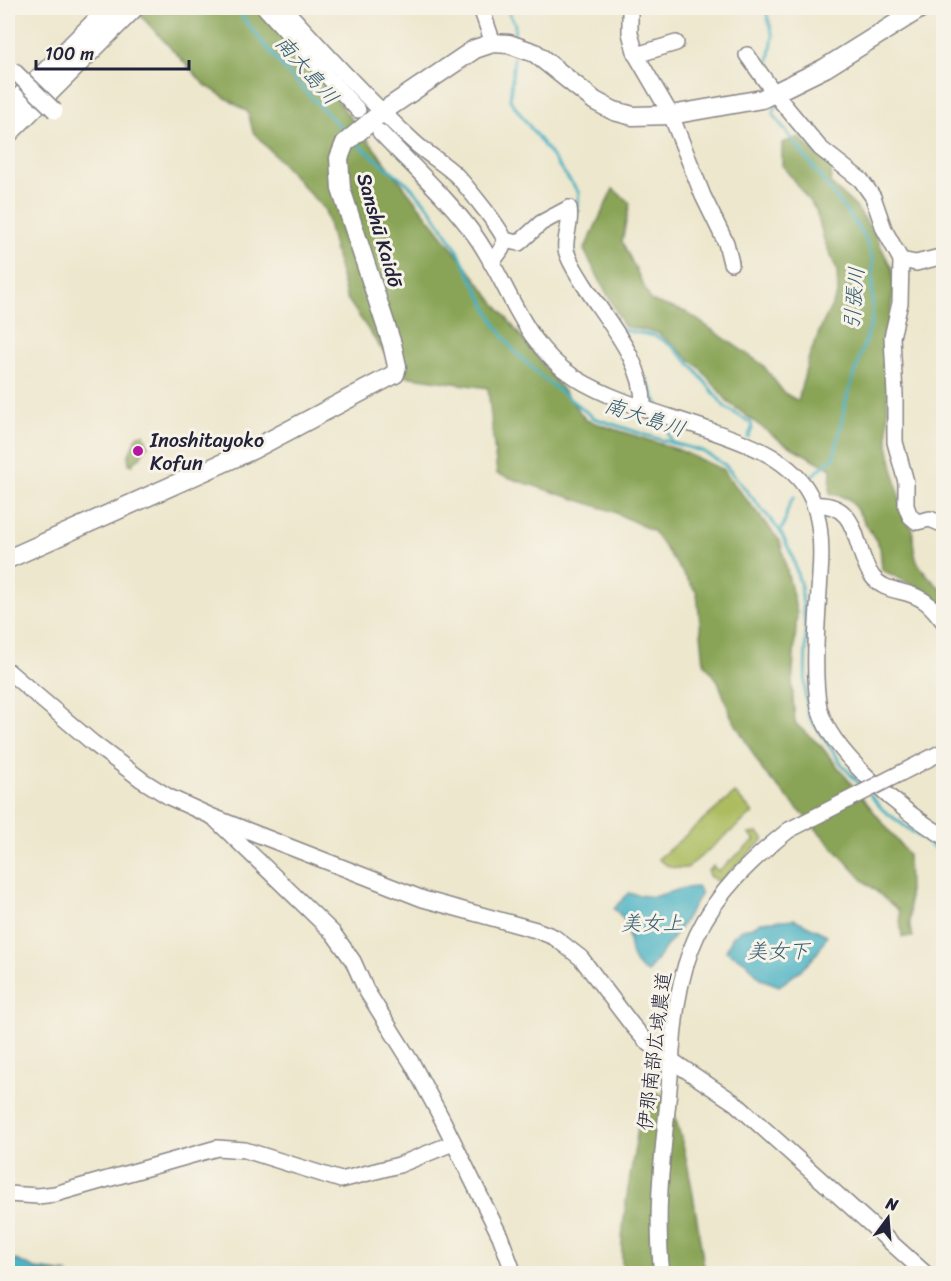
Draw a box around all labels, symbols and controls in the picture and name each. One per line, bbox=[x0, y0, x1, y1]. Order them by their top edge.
water label: 南大島川 bbox=[265, 26, 349, 114]
scale bar bbox=[36, 33, 189, 71]
text: 100 m bbox=[45, 38, 94, 70]
street label: Sanshū Kaidō bbox=[347, 169, 413, 293]
water label: 引張川 bbox=[832, 265, 876, 331]
water label: 南大島川 bbox=[599, 386, 691, 448]
place label: Inoshitayoko Kofun bbox=[149, 423, 264, 481]
marker: Inoshitayoko Kofun bbox=[131, 444, 145, 458]
water label: 美女上 bbox=[621, 904, 684, 942]
water label: 美女下 bbox=[747, 932, 811, 970]
street label: 伊那南部広域農道 bbox=[627, 970, 682, 1133]
north arrow bbox=[858, 1188, 918, 1248]
text: N bbox=[882, 1188, 902, 1220]

